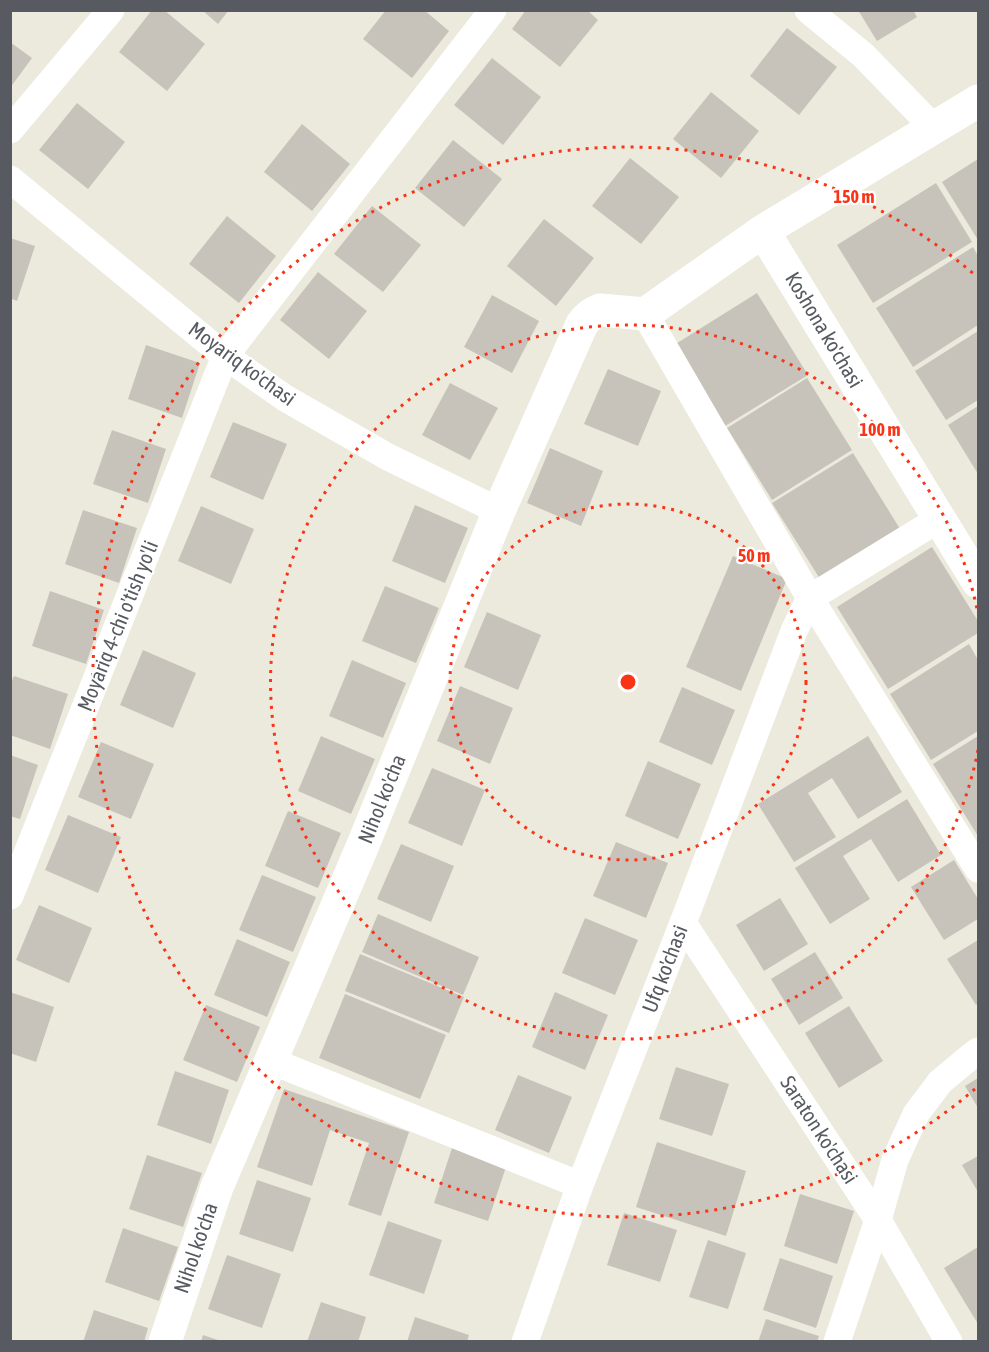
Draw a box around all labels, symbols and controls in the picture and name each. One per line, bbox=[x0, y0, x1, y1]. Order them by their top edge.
text: 150 m bbox=[834, 186, 874, 207]
street label: Koshona ko'chasi bbox=[781, 267, 869, 392]
street label: Moyariq ko'chasi bbox=[184, 316, 301, 410]
text: 100 m bbox=[860, 419, 900, 440]
street label: Moyariq 4-chi o'tish yo'li bbox=[72, 537, 162, 714]
text: 50 m bbox=[738, 545, 770, 566]
centre of rings bbox=[618, 672, 638, 692]
street label: Nihol ko'cha bbox=[352, 751, 410, 847]
street label: Ufq ko'chasi bbox=[636, 922, 692, 1016]
street label: Saraton ko'chasi bbox=[776, 1071, 863, 1188]
street label: Nihol ko'cha bbox=[168, 1199, 222, 1296]

